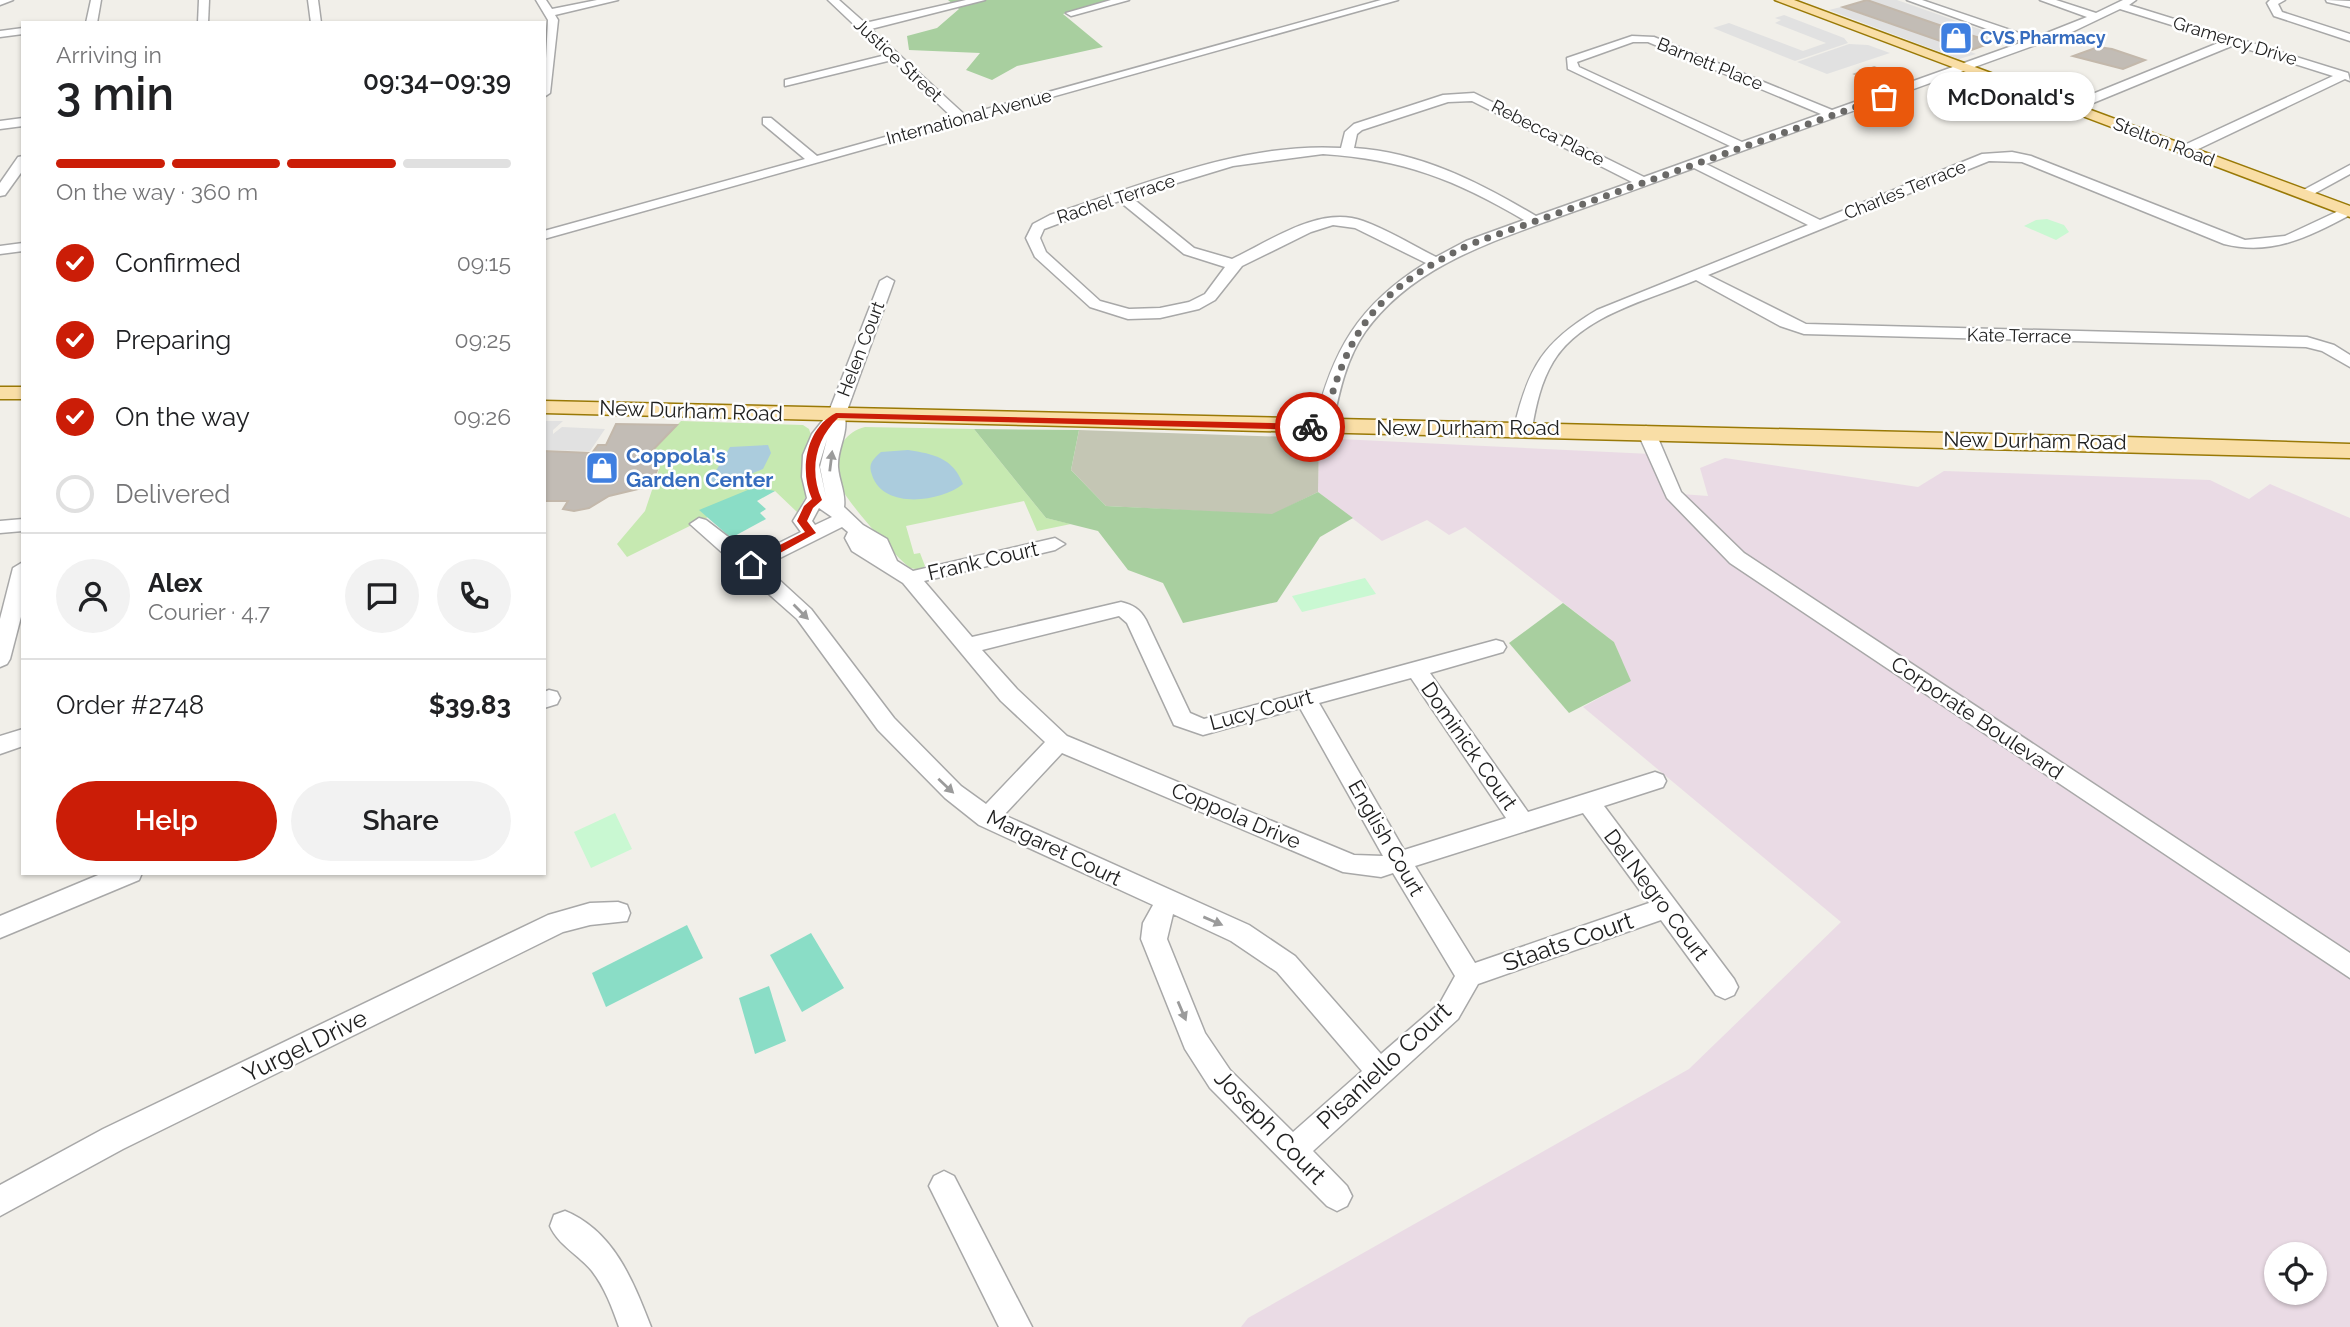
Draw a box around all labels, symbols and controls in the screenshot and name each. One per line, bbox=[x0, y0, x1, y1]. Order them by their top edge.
street label: Gramercy Drive bbox=[2171, 12, 2300, 69]
street label: Justice Street bbox=[850, 14, 947, 106]
shop icon: CVS Pharmacy bbox=[1937, 19, 1975, 57]
place label: CVS Pharmacy bbox=[1980, 27, 2106, 48]
street label: Barnett Place bbox=[1654, 33, 1766, 94]
text: Arriving in bbox=[56, 41, 162, 68]
text: 09:34–09:39 bbox=[363, 66, 511, 96]
text: 3 min bbox=[56, 67, 174, 121]
pin bbox=[1854, 67, 1914, 127]
callout: McDonald's bbox=[1926, 72, 2094, 122]
icon: bag bbox=[1865, 78, 1903, 116]
text: McDonald's bbox=[1947, 83, 2075, 110]
street label: International Avenue bbox=[884, 84, 1054, 149]
street label: Rebecca Place bbox=[1488, 95, 1609, 170]
street label: Stelton Road bbox=[2110, 113, 2218, 171]
street label: Charles Terrace bbox=[1841, 155, 1969, 224]
street label: Rachel Terrace bbox=[1054, 169, 1178, 228]
text: On the way · 360 m bbox=[56, 178, 258, 205]
icon: check bbox=[56, 244, 94, 282]
text: Confirmed bbox=[115, 248, 241, 278]
text: 09:15 bbox=[457, 249, 511, 276]
street label: Helen Court bbox=[833, 298, 888, 399]
icon: check bbox=[56, 321, 94, 359]
street label: Kate Terrace bbox=[1967, 324, 2072, 347]
text: Preparing bbox=[115, 325, 231, 355]
text: 09:25 bbox=[455, 326, 511, 353]
courier bbox=[1275, 392, 1345, 462]
street label: New Durham Road bbox=[599, 395, 783, 426]
icon: check bbox=[56, 398, 94, 436]
text: On the way bbox=[115, 402, 250, 432]
text: 09:26 bbox=[453, 403, 511, 430]
icon: bike bbox=[1291, 408, 1329, 446]
street label: New Durham Road bbox=[1376, 415, 1560, 440]
street label: New Durham Road bbox=[1943, 426, 2127, 455]
place label: Coppola's Garden Center bbox=[626, 443, 773, 492]
shop icon: Coppola's Garden Center bbox=[583, 449, 621, 487]
one-way arrow bbox=[826, 450, 837, 472]
text: Delivered bbox=[115, 479, 230, 509]
pin bbox=[721, 535, 781, 595]
street label: Frank Court bbox=[925, 536, 1041, 585]
icon: home bbox=[732, 546, 770, 584]
button: person bbox=[56, 559, 130, 633]
button: chat bbox=[345, 559, 419, 633]
button: phone bbox=[437, 559, 511, 633]
text: Alex bbox=[148, 568, 203, 598]
text: Courier · 4.7 bbox=[148, 598, 270, 625]
one-way arrow bbox=[792, 603, 809, 620]
street label: Corporate Boulevard bbox=[1886, 651, 2068, 784]
street label: Dominick Court bbox=[1416, 677, 1523, 814]
street label: Lucy Court bbox=[1206, 684, 1315, 735]
text: Order #2748 bbox=[56, 690, 204, 720]
text: $39.83 bbox=[429, 690, 511, 720]
street label: English Court bbox=[1343, 775, 1430, 900]
one-way arrow bbox=[937, 777, 954, 793]
street label: Coppola Drive bbox=[1168, 777, 1305, 854]
button: Help bbox=[56, 781, 277, 861]
button: Share bbox=[291, 781, 511, 861]
street label: Margaret Court bbox=[983, 804, 1126, 891]
street label: Del Negro Court bbox=[1599, 824, 1714, 965]
street label: Staats Court bbox=[1499, 906, 1637, 977]
one-way arrow bbox=[1203, 916, 1224, 927]
street label: Pisaniello Court bbox=[1310, 996, 1457, 1135]
one-way arrow bbox=[1176, 1001, 1188, 1021]
street label: Yurgel Drive bbox=[238, 1003, 372, 1088]
street label: Joseph Court bbox=[1209, 1063, 1332, 1190]
map controls bbox=[2264, 1242, 2327, 1305]
button: locate bbox=[2264, 1242, 2327, 1305]

